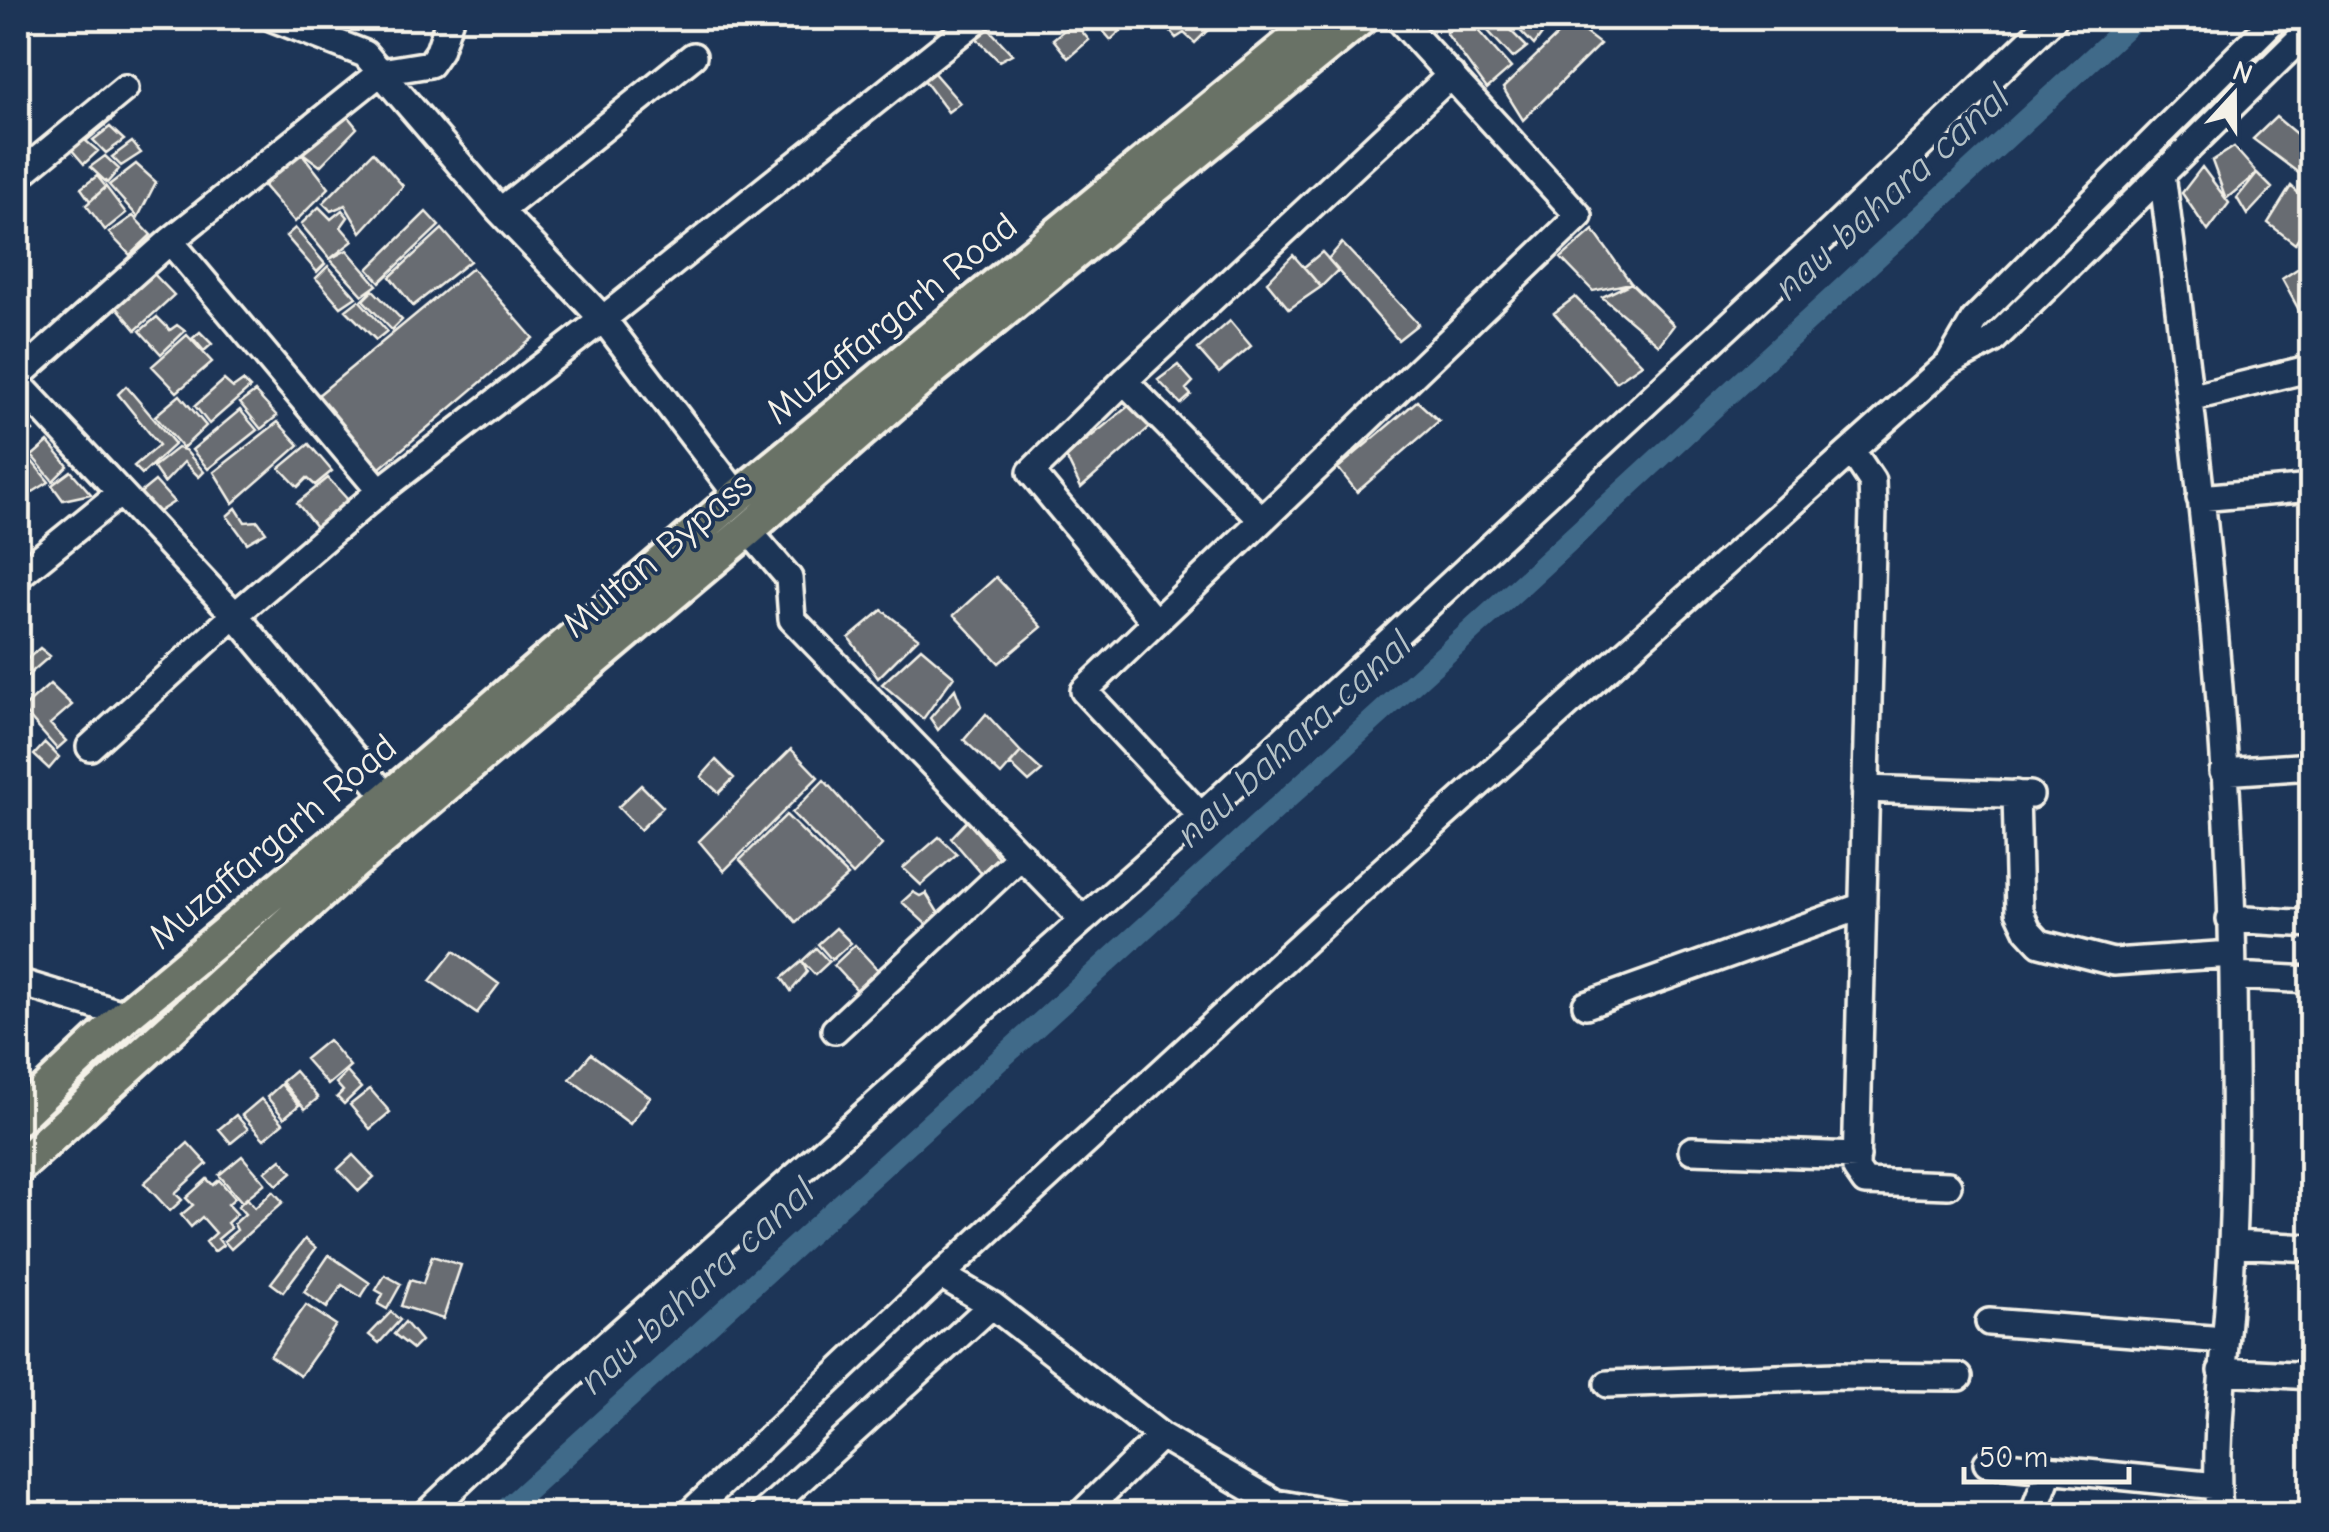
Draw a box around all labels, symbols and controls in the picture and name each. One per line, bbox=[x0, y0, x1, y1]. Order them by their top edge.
north arrow bbox=[2184, 45, 2284, 145]
text: N bbox=[2228, 54, 2257, 91]
water label: nau bahara canal bbox=[1764, 73, 2020, 310]
street label: Muzaffargarh Road bbox=[757, 204, 1026, 434]
street label: Multan Bypass bbox=[554, 463, 762, 647]
water label: nau bahara canal bbox=[1166, 620, 1422, 857]
street label: Muzaffargarh Road bbox=[140, 725, 406, 958]
water label: nau bahara canal bbox=[569, 1167, 825, 1404]
scale bar bbox=[1964, 1422, 2129, 1484]
text: 50 m bbox=[1979, 1440, 2048, 1475]

